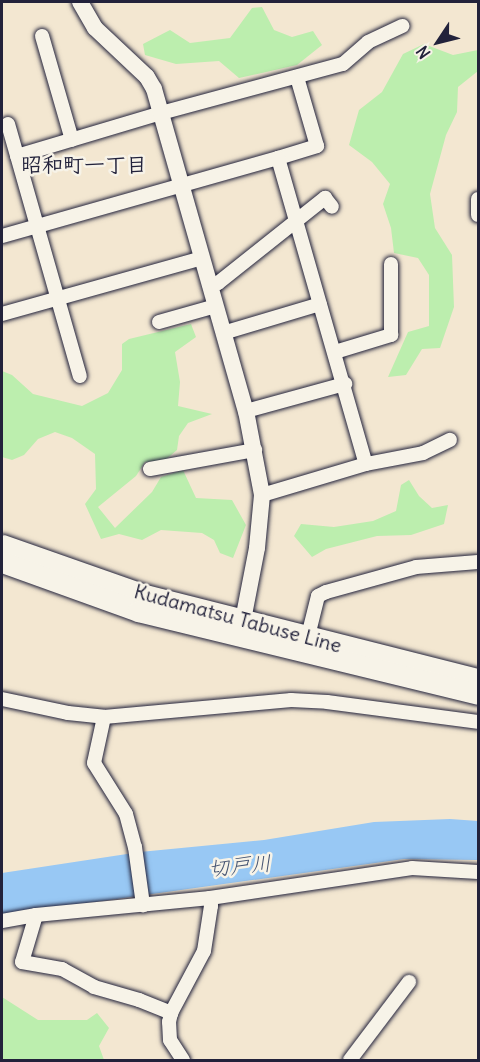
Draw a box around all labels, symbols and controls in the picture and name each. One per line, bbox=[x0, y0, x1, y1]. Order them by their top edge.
north arrow bbox=[408, 12, 468, 72]
text: N bbox=[412, 42, 435, 63]
district label: 昭和町一丁目 bbox=[21, 152, 147, 178]
street label: Kudamatsu Tabuse Line bbox=[132, 579, 344, 657]
water label: 切戸川 bbox=[208, 851, 272, 881]

